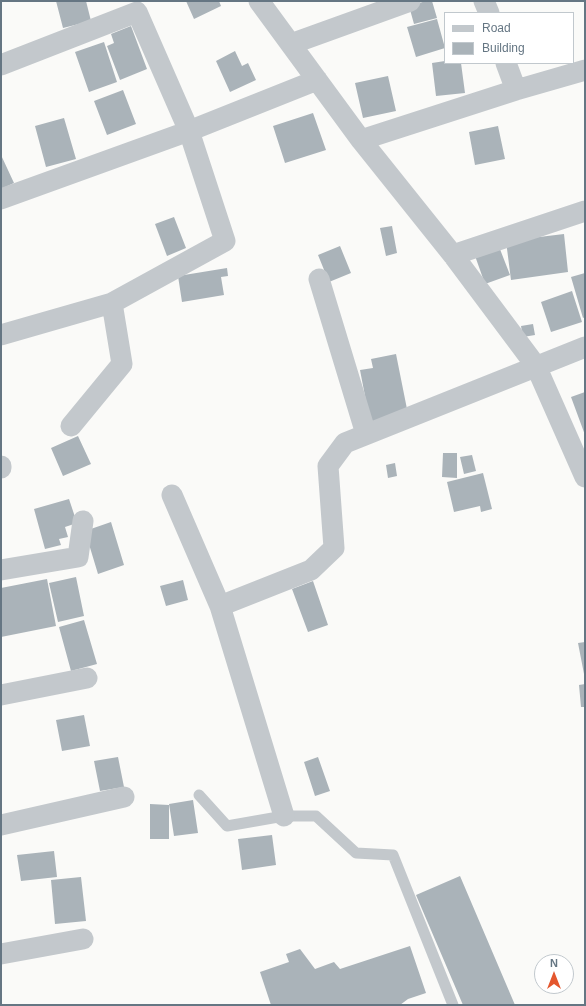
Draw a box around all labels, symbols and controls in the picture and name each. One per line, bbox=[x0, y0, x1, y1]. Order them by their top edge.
legend bbox=[444, 12, 574, 64]
text: Road bbox=[482, 21, 511, 35]
text: Building bbox=[482, 41, 525, 55]
north arrow bbox=[534, 954, 574, 994]
text: N bbox=[550, 957, 558, 969]

